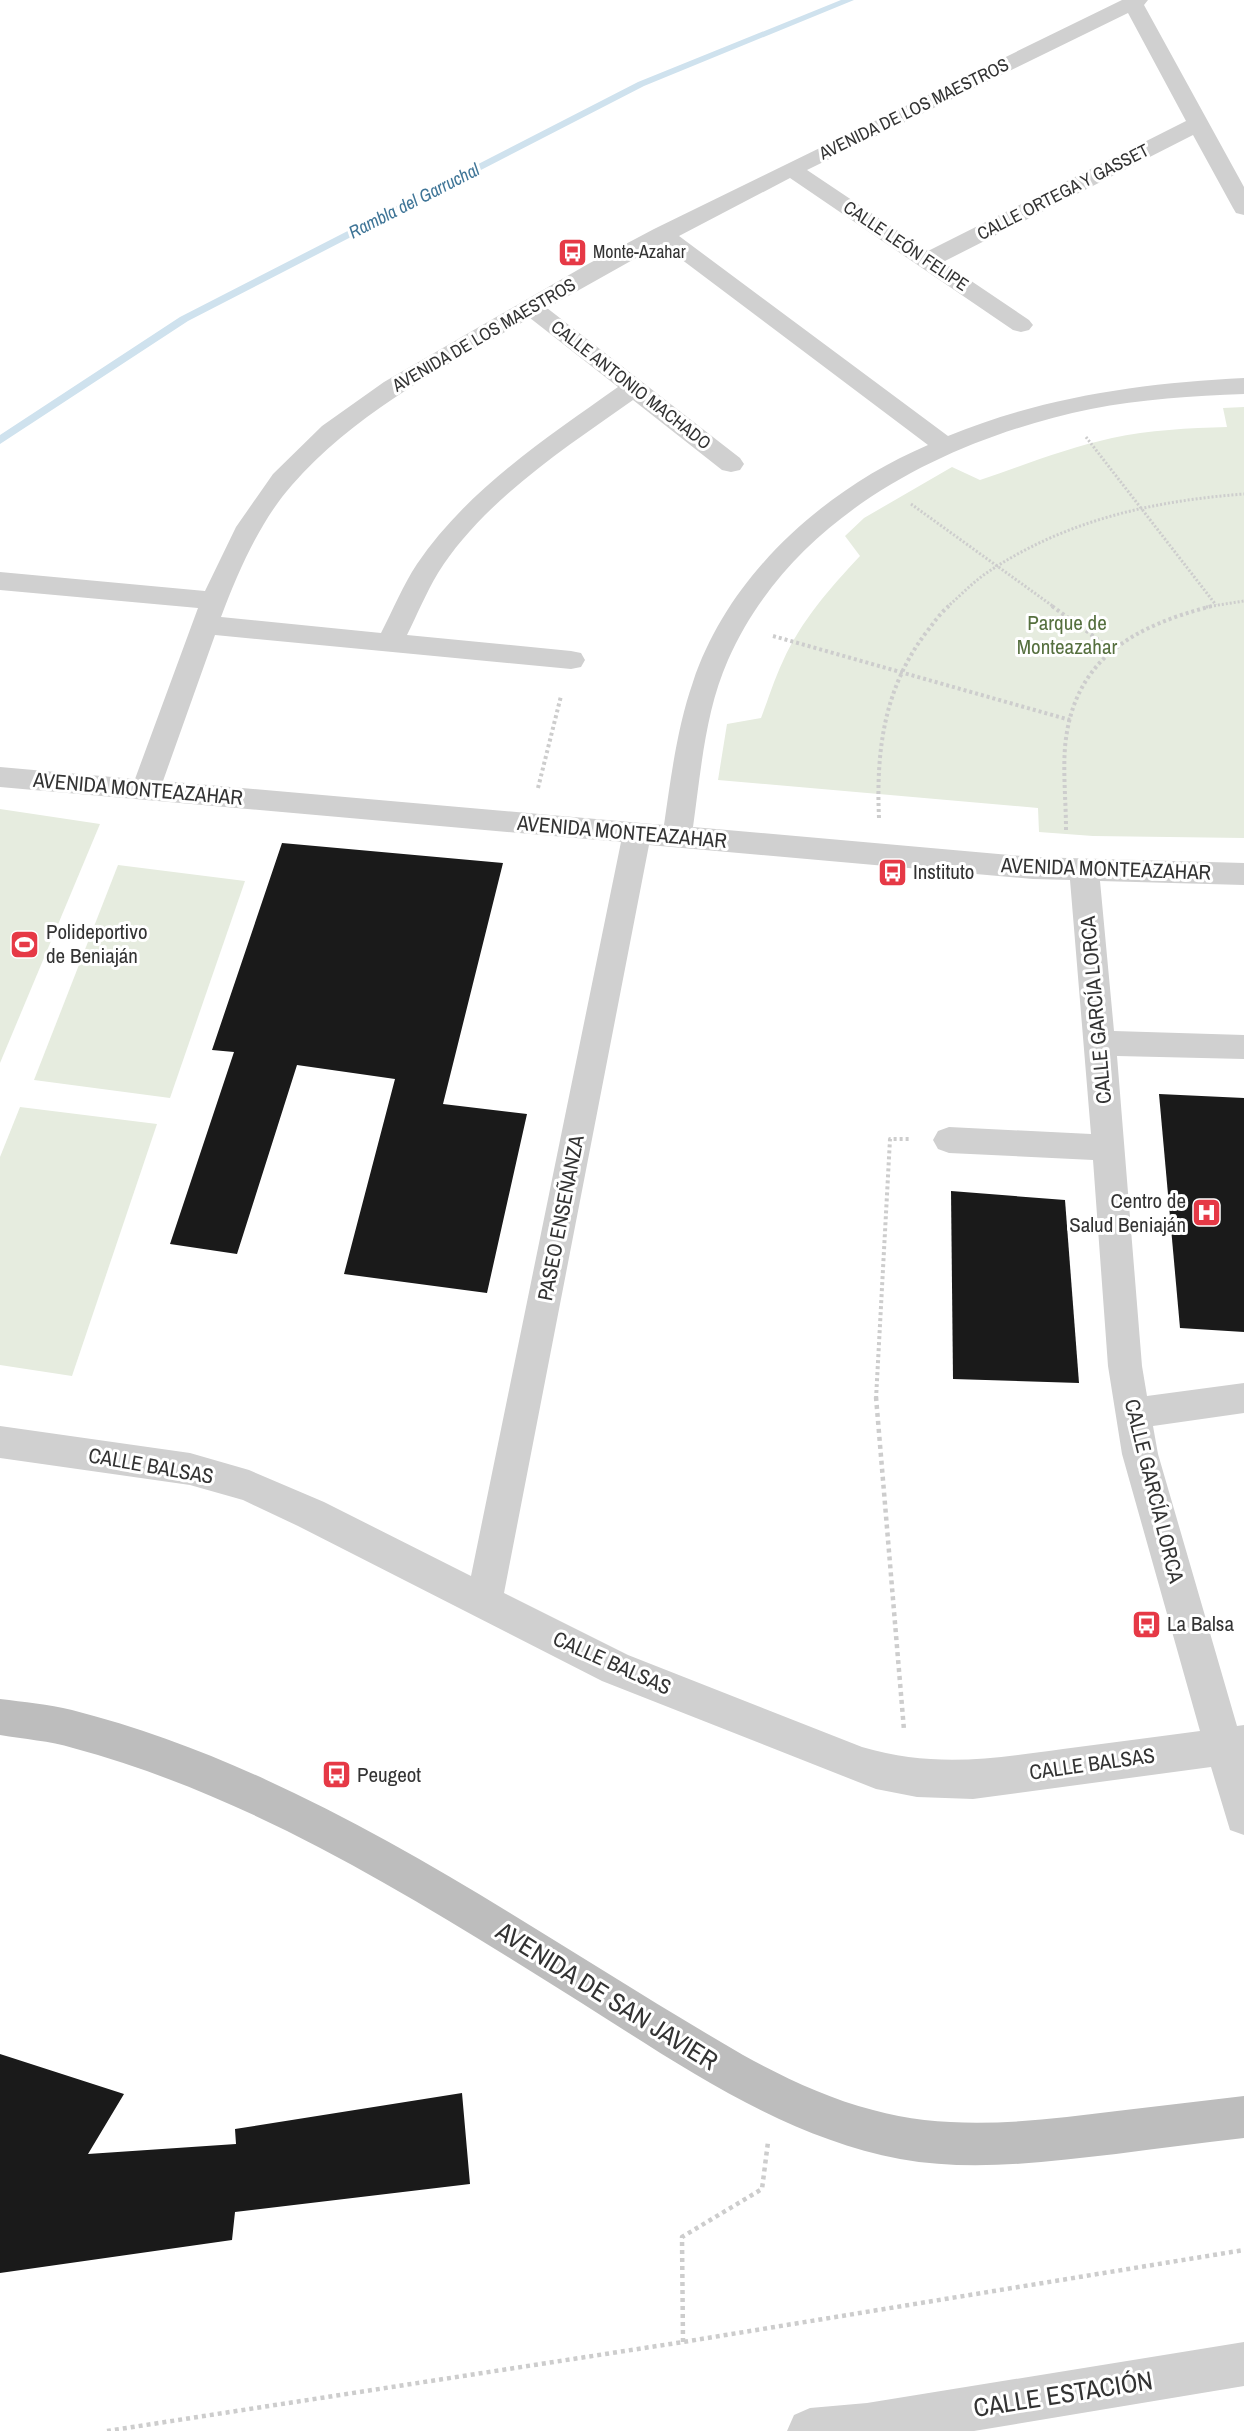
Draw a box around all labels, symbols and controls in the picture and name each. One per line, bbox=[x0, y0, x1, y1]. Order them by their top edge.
street label: AVENIDA DE LOS MAESTROS bbox=[814, 52, 1013, 166]
street label: CALLE ORTEGA Y GASSET bbox=[973, 137, 1153, 246]
water label: Rambla del Garruchal bbox=[344, 157, 484, 244]
street label: CALLE LEÓN FELIPE bbox=[839, 194, 974, 297]
bus stop icon: Monte-Azahar bbox=[556, 236, 588, 268]
place label: Monte-Azahar bbox=[593, 239, 686, 264]
street label: AVENIDA DE LOS MAESTROS bbox=[387, 272, 580, 398]
street label: CALLE ANTONIO MACHADO bbox=[546, 314, 716, 455]
park label: Parque de Monteazahar bbox=[1017, 608, 1118, 661]
street label: AVENIDA MONTEAZAHAR bbox=[31, 765, 244, 812]
street label: AVENIDA MONTEAZAHAR bbox=[515, 808, 728, 855]
street label: AVENIDA MONTEAZAHAR bbox=[999, 850, 1212, 887]
bus stop icon: Instituto bbox=[876, 856, 908, 888]
place label: Instituto bbox=[913, 857, 974, 886]
street label: CALLE GARCÍA LORCA bbox=[1073, 914, 1118, 1105]
place label: Polideportivo de Beniaján bbox=[46, 917, 147, 970]
sports icon: Polideportivo de Beniaján bbox=[9, 928, 41, 960]
street label: PASEO ENSEÑANZA bbox=[530, 1132, 591, 1303]
place label: Centro de Salud Beniaján bbox=[1069, 1186, 1186, 1239]
hospital icon: Centro de Salud Beniaján bbox=[1191, 1197, 1223, 1229]
street label: CALLE GARCÍA LORCA bbox=[1118, 1396, 1191, 1586]
street label: CALLE BALSAS bbox=[86, 1440, 216, 1491]
bus stop icon: La Balsa bbox=[1130, 1608, 1162, 1640]
place label: La Balsa bbox=[1167, 1609, 1234, 1638]
street label: CALLE BALSAS bbox=[549, 1624, 676, 1701]
street label: CALLE BALSAS bbox=[1027, 1740, 1157, 1787]
bus stop icon: Peugeot bbox=[320, 1759, 352, 1791]
place label: Peugeot bbox=[357, 1760, 421, 1789]
street label: AVENIDA DE SAN JAVIER bbox=[489, 1913, 725, 2078]
street label: CALLE ESTACIÓN bbox=[971, 2362, 1155, 2425]

